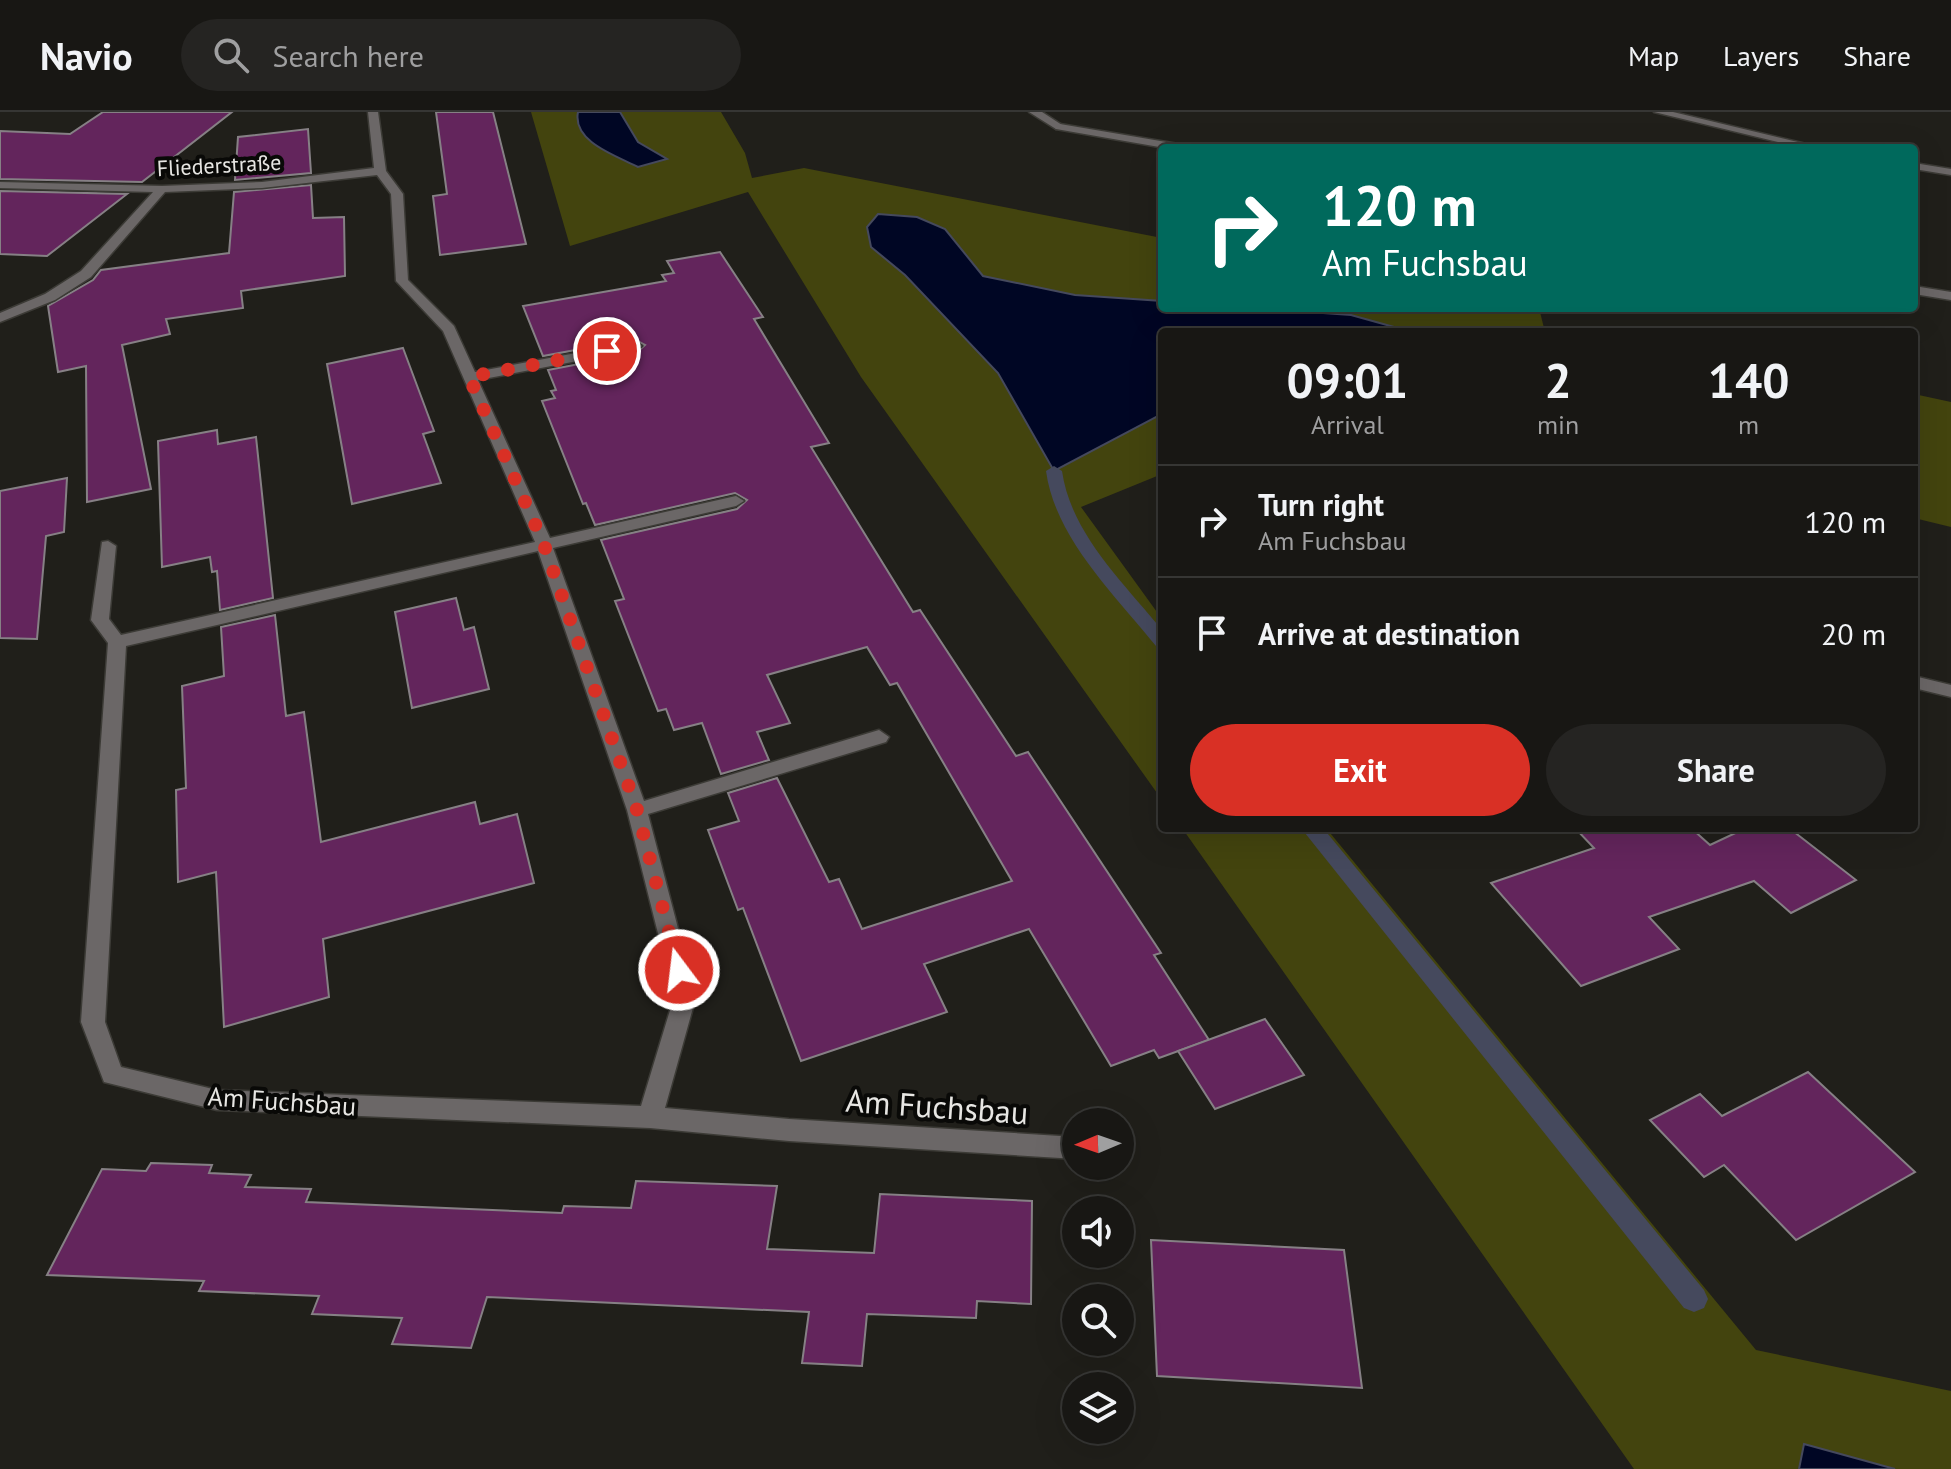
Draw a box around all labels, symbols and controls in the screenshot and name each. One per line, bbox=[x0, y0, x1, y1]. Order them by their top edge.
search box bbox=[181, 19, 741, 91]
text: Navio bbox=[40, 31, 133, 80]
icon: search bbox=[209, 33, 253, 77]
text: Search here bbox=[273, 36, 424, 75]
text: Map bbox=[1628, 37, 1679, 74]
text: Layers bbox=[1723, 37, 1799, 74]
text: Share bbox=[1843, 37, 1911, 74]
street label: Fliederstraße bbox=[156, 148, 282, 182]
text: 120 m bbox=[1322, 169, 1477, 241]
icon: right bbox=[1190, 176, 1294, 280]
text: Am Fuchsbau bbox=[1322, 239, 1528, 286]
pin bbox=[573, 317, 641, 385]
icon: arrive bbox=[585, 329, 629, 373]
text: 09:01 bbox=[1287, 349, 1408, 411]
text: 2 bbox=[1544, 349, 1572, 411]
text: 140 bbox=[1708, 349, 1789, 411]
text: Arrival bbox=[1311, 408, 1384, 441]
text: min bbox=[1537, 408, 1579, 441]
text: m bbox=[1738, 408, 1759, 441]
text: Turn right bbox=[1258, 485, 1384, 524]
icon: right bbox=[1190, 499, 1234, 543]
text: 120 m bbox=[1805, 502, 1886, 541]
text: Am Fuchsbau bbox=[1258, 524, 1407, 557]
icon: arrive bbox=[1190, 611, 1234, 655]
text: Arrive at destination bbox=[1258, 614, 1520, 653]
text: 20 m bbox=[1821, 614, 1886, 653]
button: Exit bbox=[1190, 724, 1530, 816]
button: Share bbox=[1546, 724, 1886, 816]
position arrow bbox=[637, 928, 721, 1012]
street label: Am Fuchsbau bbox=[207, 1079, 357, 1123]
street label: Am Fuchsbau bbox=[844, 1079, 1030, 1133]
north arrow bbox=[1062, 1108, 1134, 1180]
map controls bbox=[1062, 1108, 1134, 1444]
button: sound bbox=[1062, 1196, 1134, 1268]
button: search bbox=[1062, 1284, 1134, 1356]
button: layers bbox=[1062, 1372, 1134, 1444]

